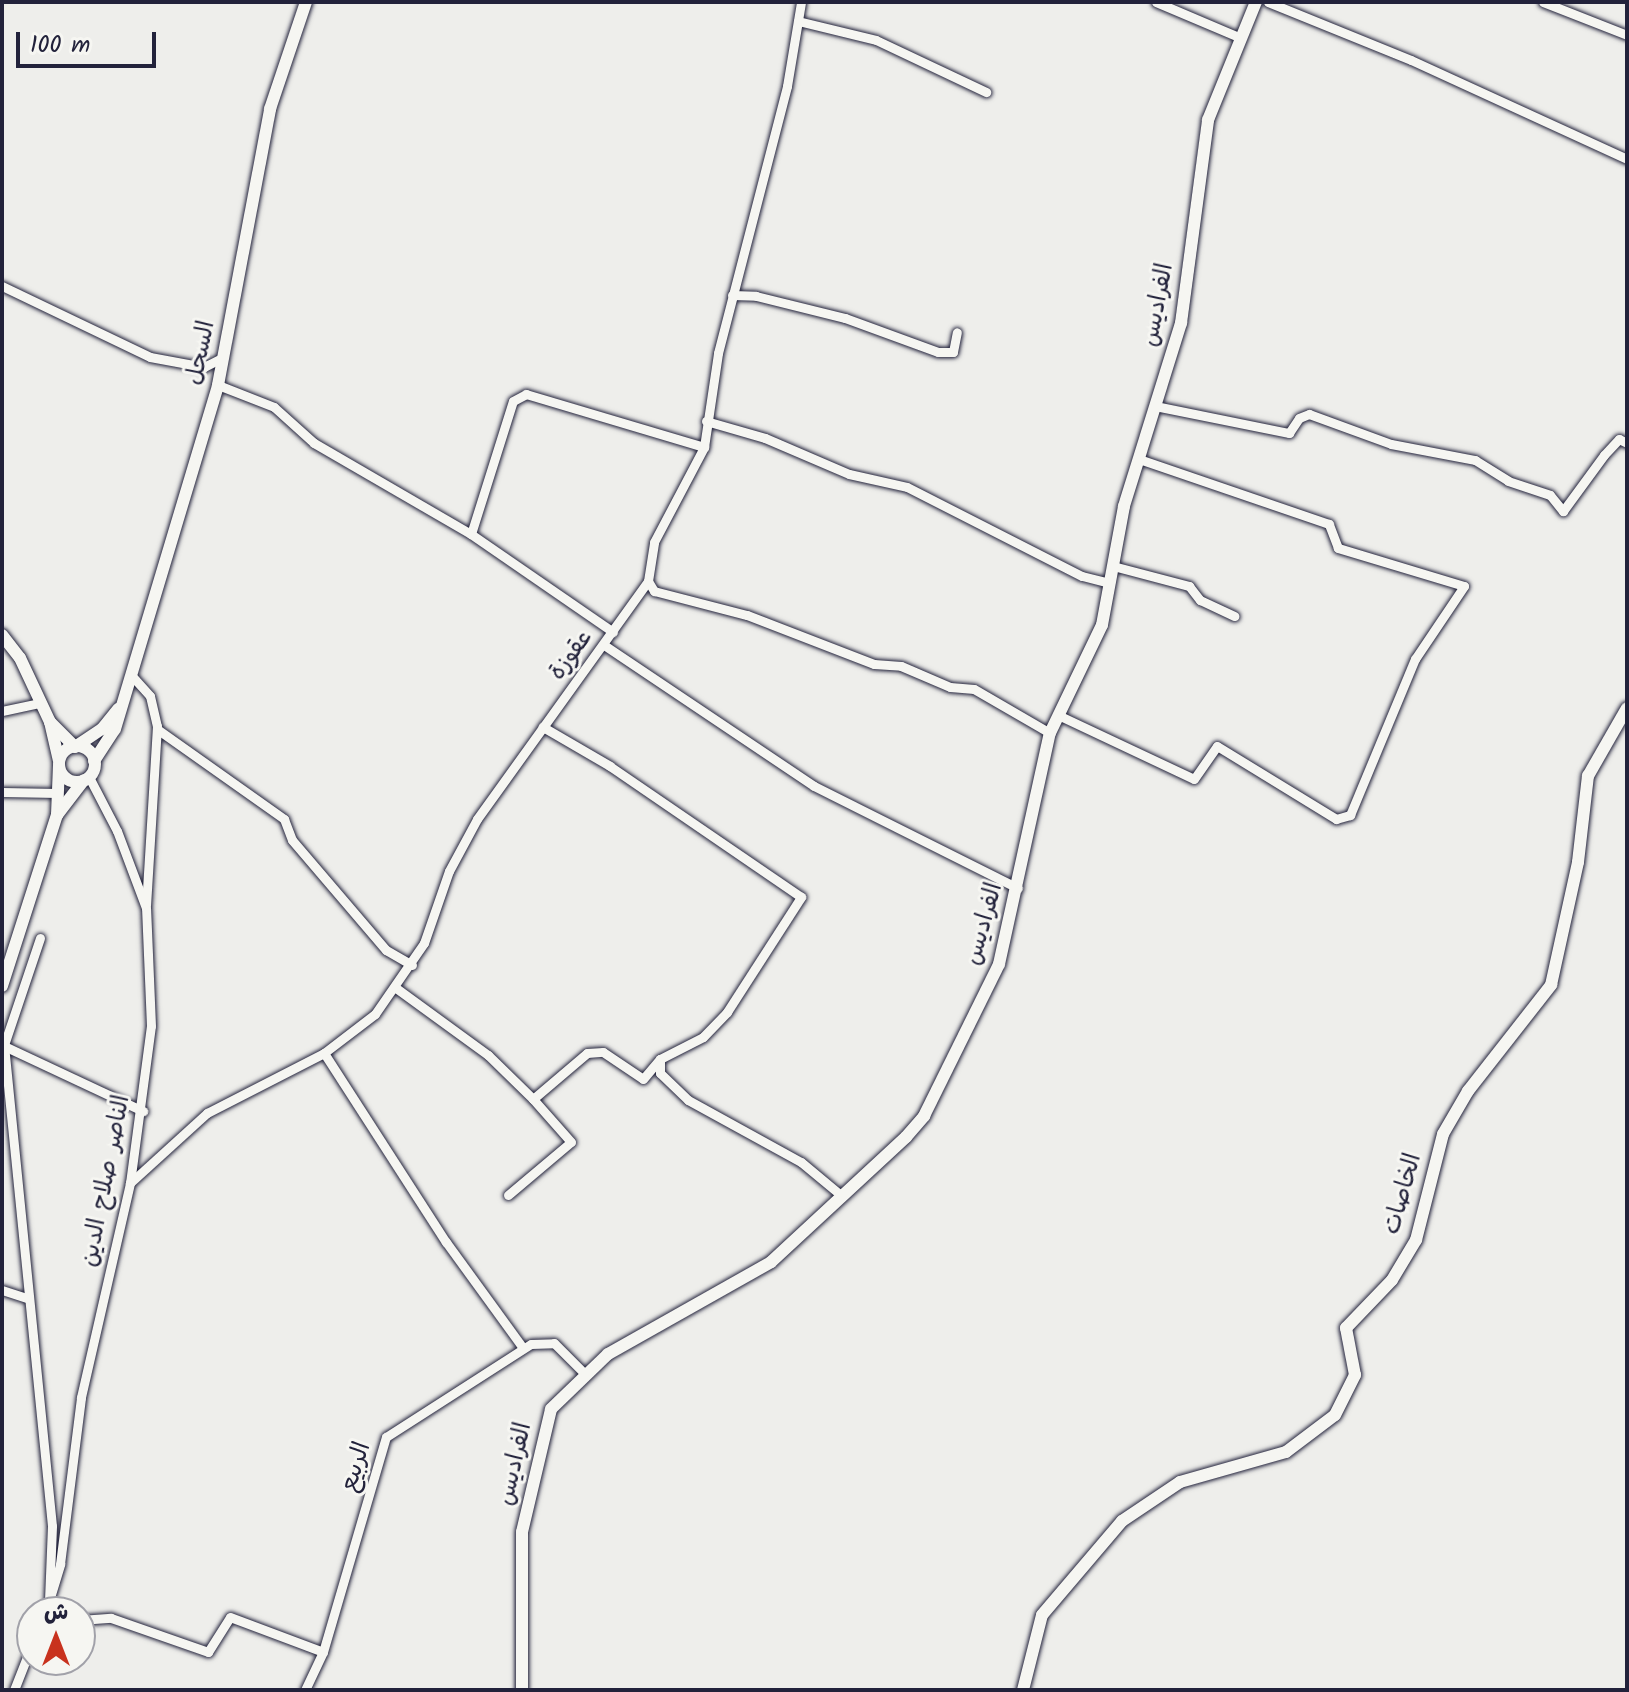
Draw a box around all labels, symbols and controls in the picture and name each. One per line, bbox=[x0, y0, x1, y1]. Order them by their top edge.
scale bar bbox=[20, 16, 160, 66]
text: 100 m bbox=[30, 26, 90, 65]
street label: الفراديس bbox=[1136, 261, 1180, 349]
street label: السحل bbox=[180, 318, 222, 388]
street label: عقوزة bbox=[543, 624, 599, 686]
street label: الفراديس bbox=[959, 880, 1009, 968]
street label: الناصر صلاح الدين bbox=[75, 1093, 137, 1269]
street label: الخاصات bbox=[1378, 1150, 1428, 1238]
street label: الفراديس bbox=[492, 1420, 538, 1508]
street label: الربيع bbox=[334, 1439, 378, 1495]
north arrow bbox=[16, 1596, 96, 1676]
text: ش bbox=[44, 1596, 68, 1631]

